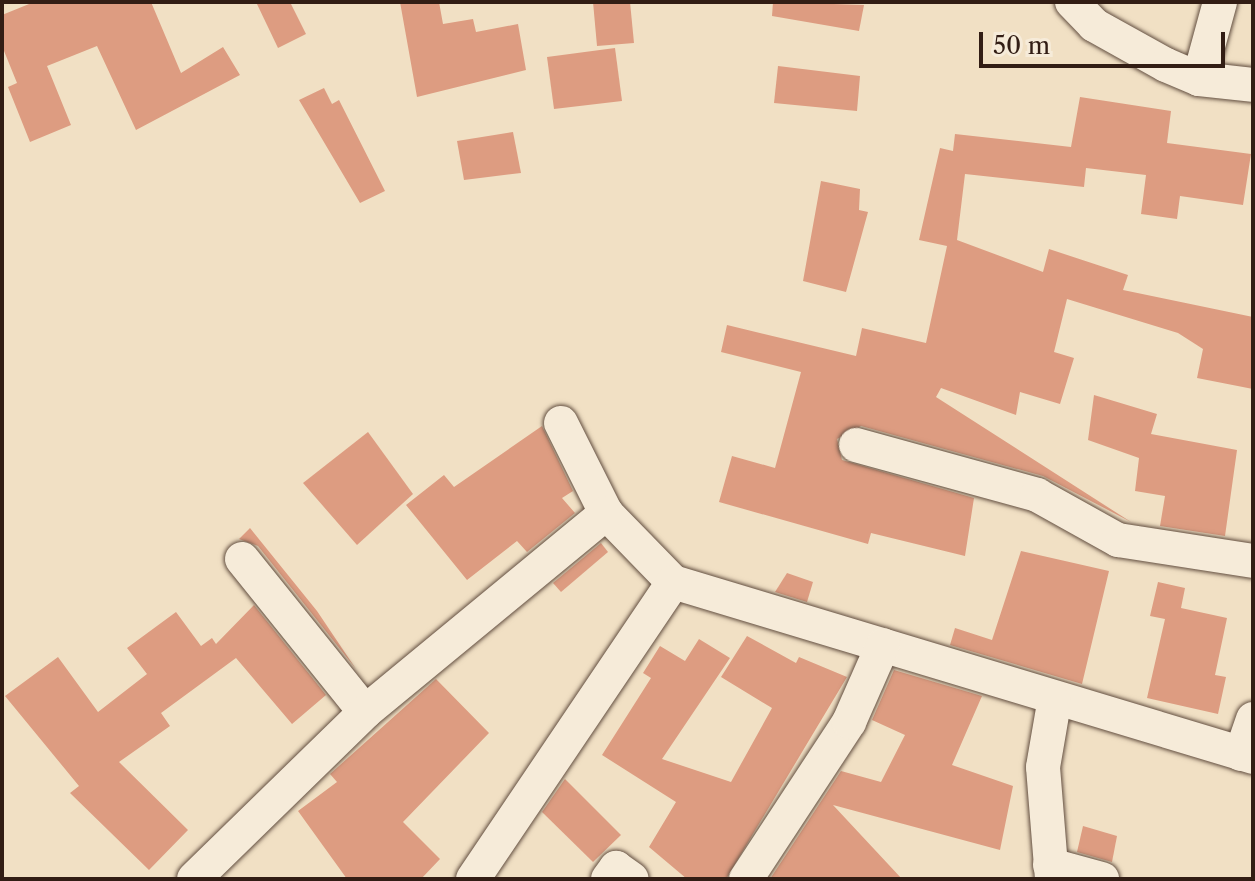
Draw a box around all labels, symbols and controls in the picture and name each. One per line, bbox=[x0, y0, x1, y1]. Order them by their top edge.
scale bar bbox=[983, 16, 1229, 66]
text: 50 m bbox=[993, 31, 1050, 60]

